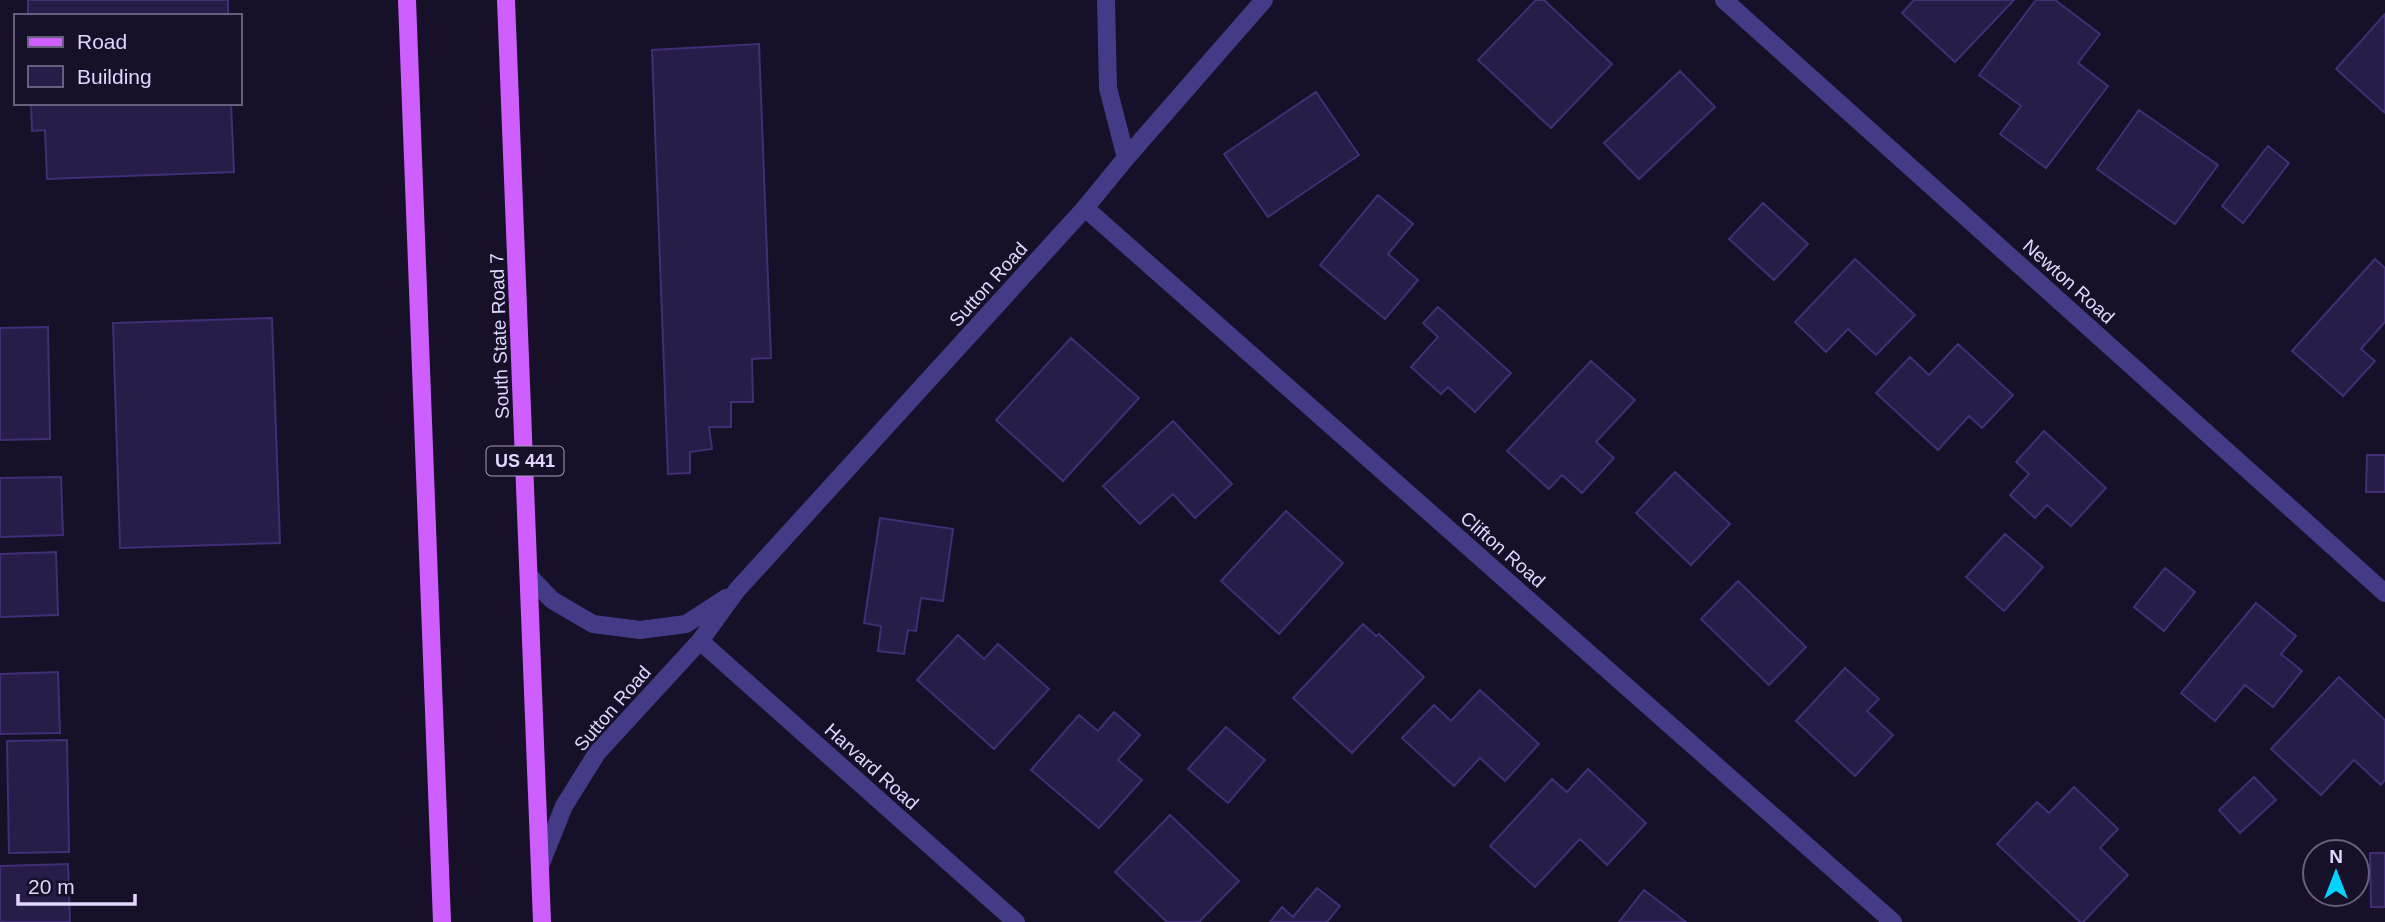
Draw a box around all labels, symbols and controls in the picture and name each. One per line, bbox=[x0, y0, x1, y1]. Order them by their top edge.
legend bbox=[14, 14, 242, 105]
text: Road bbox=[77, 30, 127, 53]
text: Building bbox=[77, 65, 152, 88]
street label: Newton Road bbox=[2019, 235, 2118, 328]
street label: Sutton Road bbox=[945, 238, 1032, 331]
street label: South State Road 7 bbox=[486, 253, 513, 419]
road number: US 441 bbox=[486, 447, 564, 476]
street label: Clifton Road bbox=[1456, 507, 1549, 592]
street label: Sutton Road bbox=[570, 662, 655, 755]
street label: Harvard Road bbox=[821, 719, 923, 814]
north arrow bbox=[2301, 838, 2371, 908]
text: N bbox=[2329, 846, 2343, 867]
scale bar bbox=[18, 862, 135, 906]
text: 20 m bbox=[28, 875, 75, 898]

